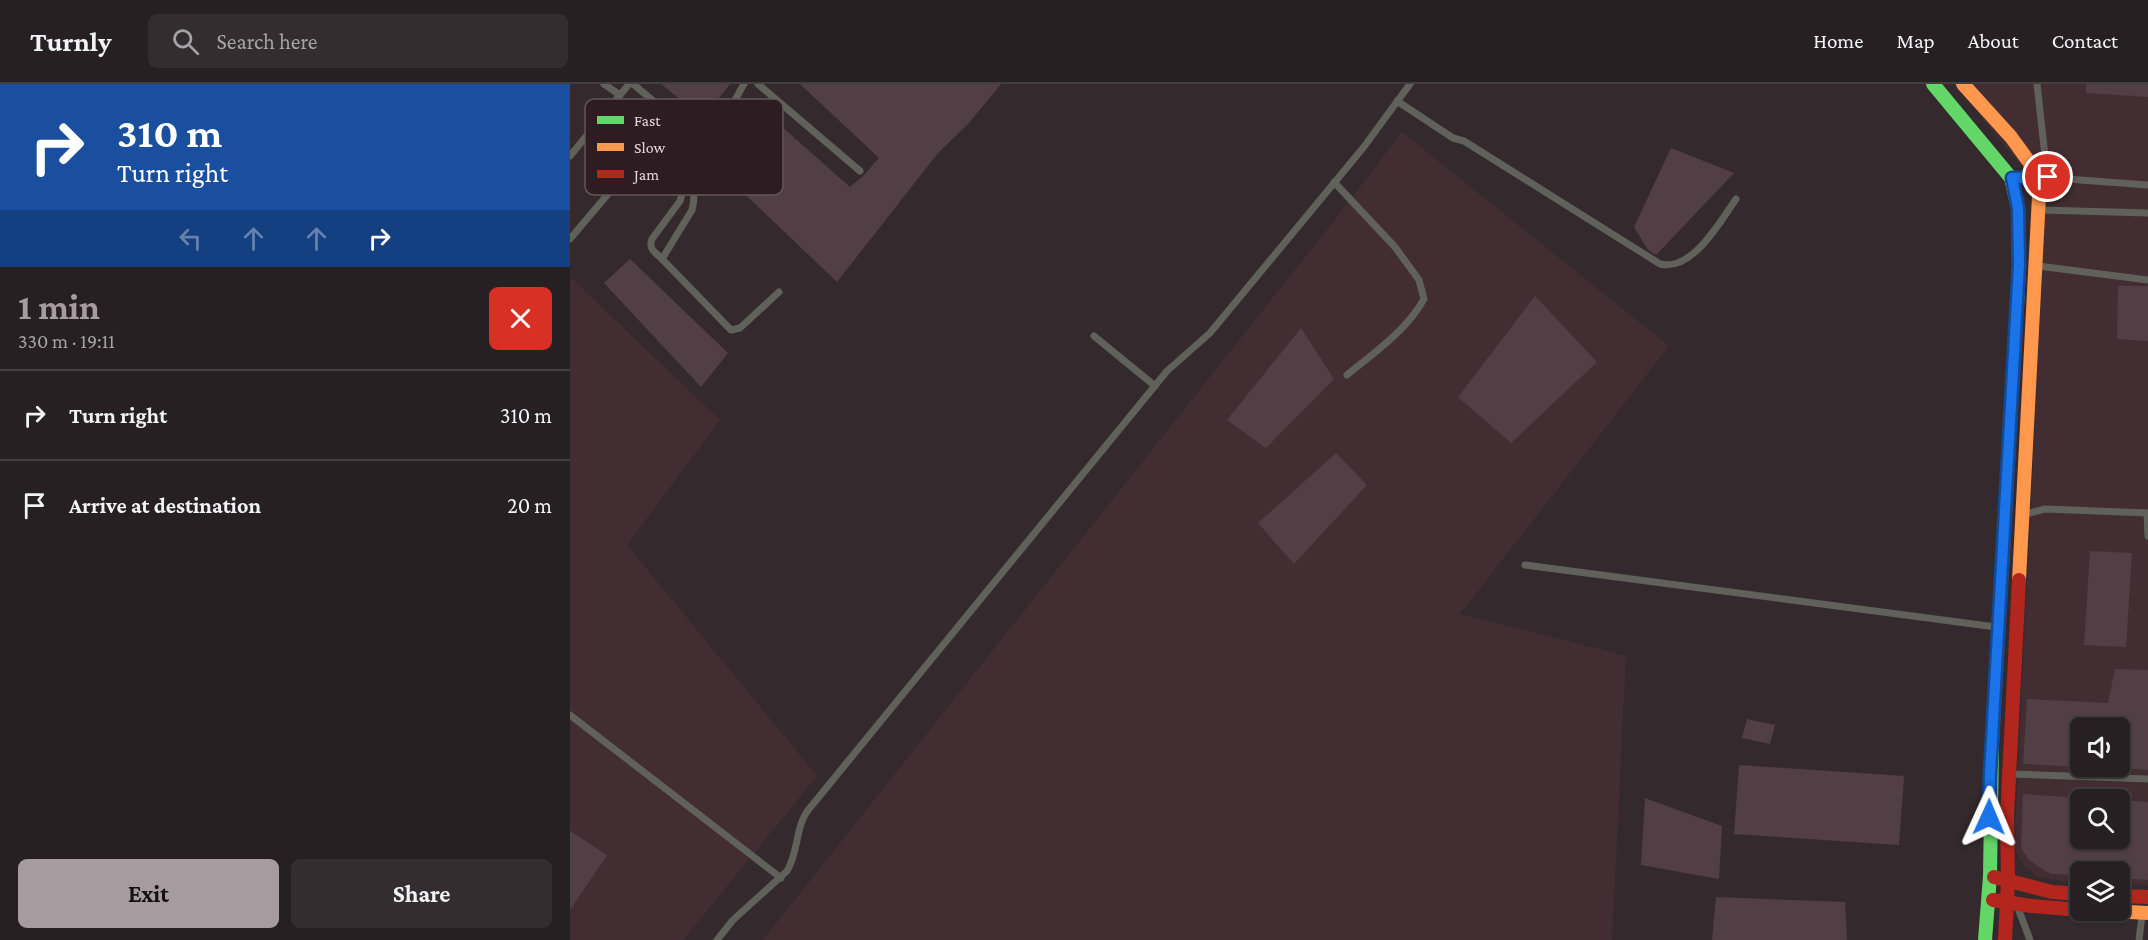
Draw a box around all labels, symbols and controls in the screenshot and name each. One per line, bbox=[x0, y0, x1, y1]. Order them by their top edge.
search box bbox=[148, 14, 568, 68]
icon: search bbox=[169, 25, 202, 58]
text: Turnly bbox=[30, 26, 112, 57]
text: Search here bbox=[217, 29, 318, 54]
text: Home bbox=[1813, 29, 1863, 53]
text: Map bbox=[1896, 29, 1935, 53]
text: About bbox=[1968, 29, 2019, 53]
text: Contact bbox=[2052, 29, 2118, 53]
legend bbox=[585, 99, 783, 195]
icon: right bbox=[18, 108, 96, 186]
text: 310 m bbox=[117, 109, 222, 156]
text: Fast bbox=[634, 112, 661, 129]
text: Slow bbox=[634, 139, 666, 156]
pin bbox=[2022, 151, 2073, 202]
text: Turn right bbox=[117, 158, 228, 188]
icon: arrive bbox=[2031, 160, 2064, 193]
text: Jam bbox=[632, 166, 659, 184]
icon: left bbox=[174, 222, 207, 255]
icon: ahead bbox=[237, 222, 270, 255]
icon: ahead bbox=[300, 222, 333, 255]
icon: right bbox=[363, 222, 396, 255]
text: 1 min bbox=[18, 287, 100, 327]
button: close bbox=[489, 287, 552, 350]
text: 330 m · 19:11 bbox=[18, 330, 115, 352]
icon: right bbox=[18, 399, 51, 432]
text: Turn right bbox=[69, 403, 167, 428]
text: 310 m bbox=[500, 403, 552, 428]
icon: arrive bbox=[18, 489, 51, 522]
text: Arrive at destination bbox=[69, 493, 261, 518]
text: 20 m bbox=[507, 493, 552, 518]
map controls bbox=[2070, 717, 2130, 921]
button: sound bbox=[2070, 717, 2130, 777]
position arrow bbox=[1957, 785, 2021, 849]
button: search bbox=[2070, 789, 2130, 849]
button: Exit bbox=[18, 859, 279, 928]
button: Share bbox=[291, 859, 552, 928]
button: layers bbox=[2070, 861, 2130, 921]

